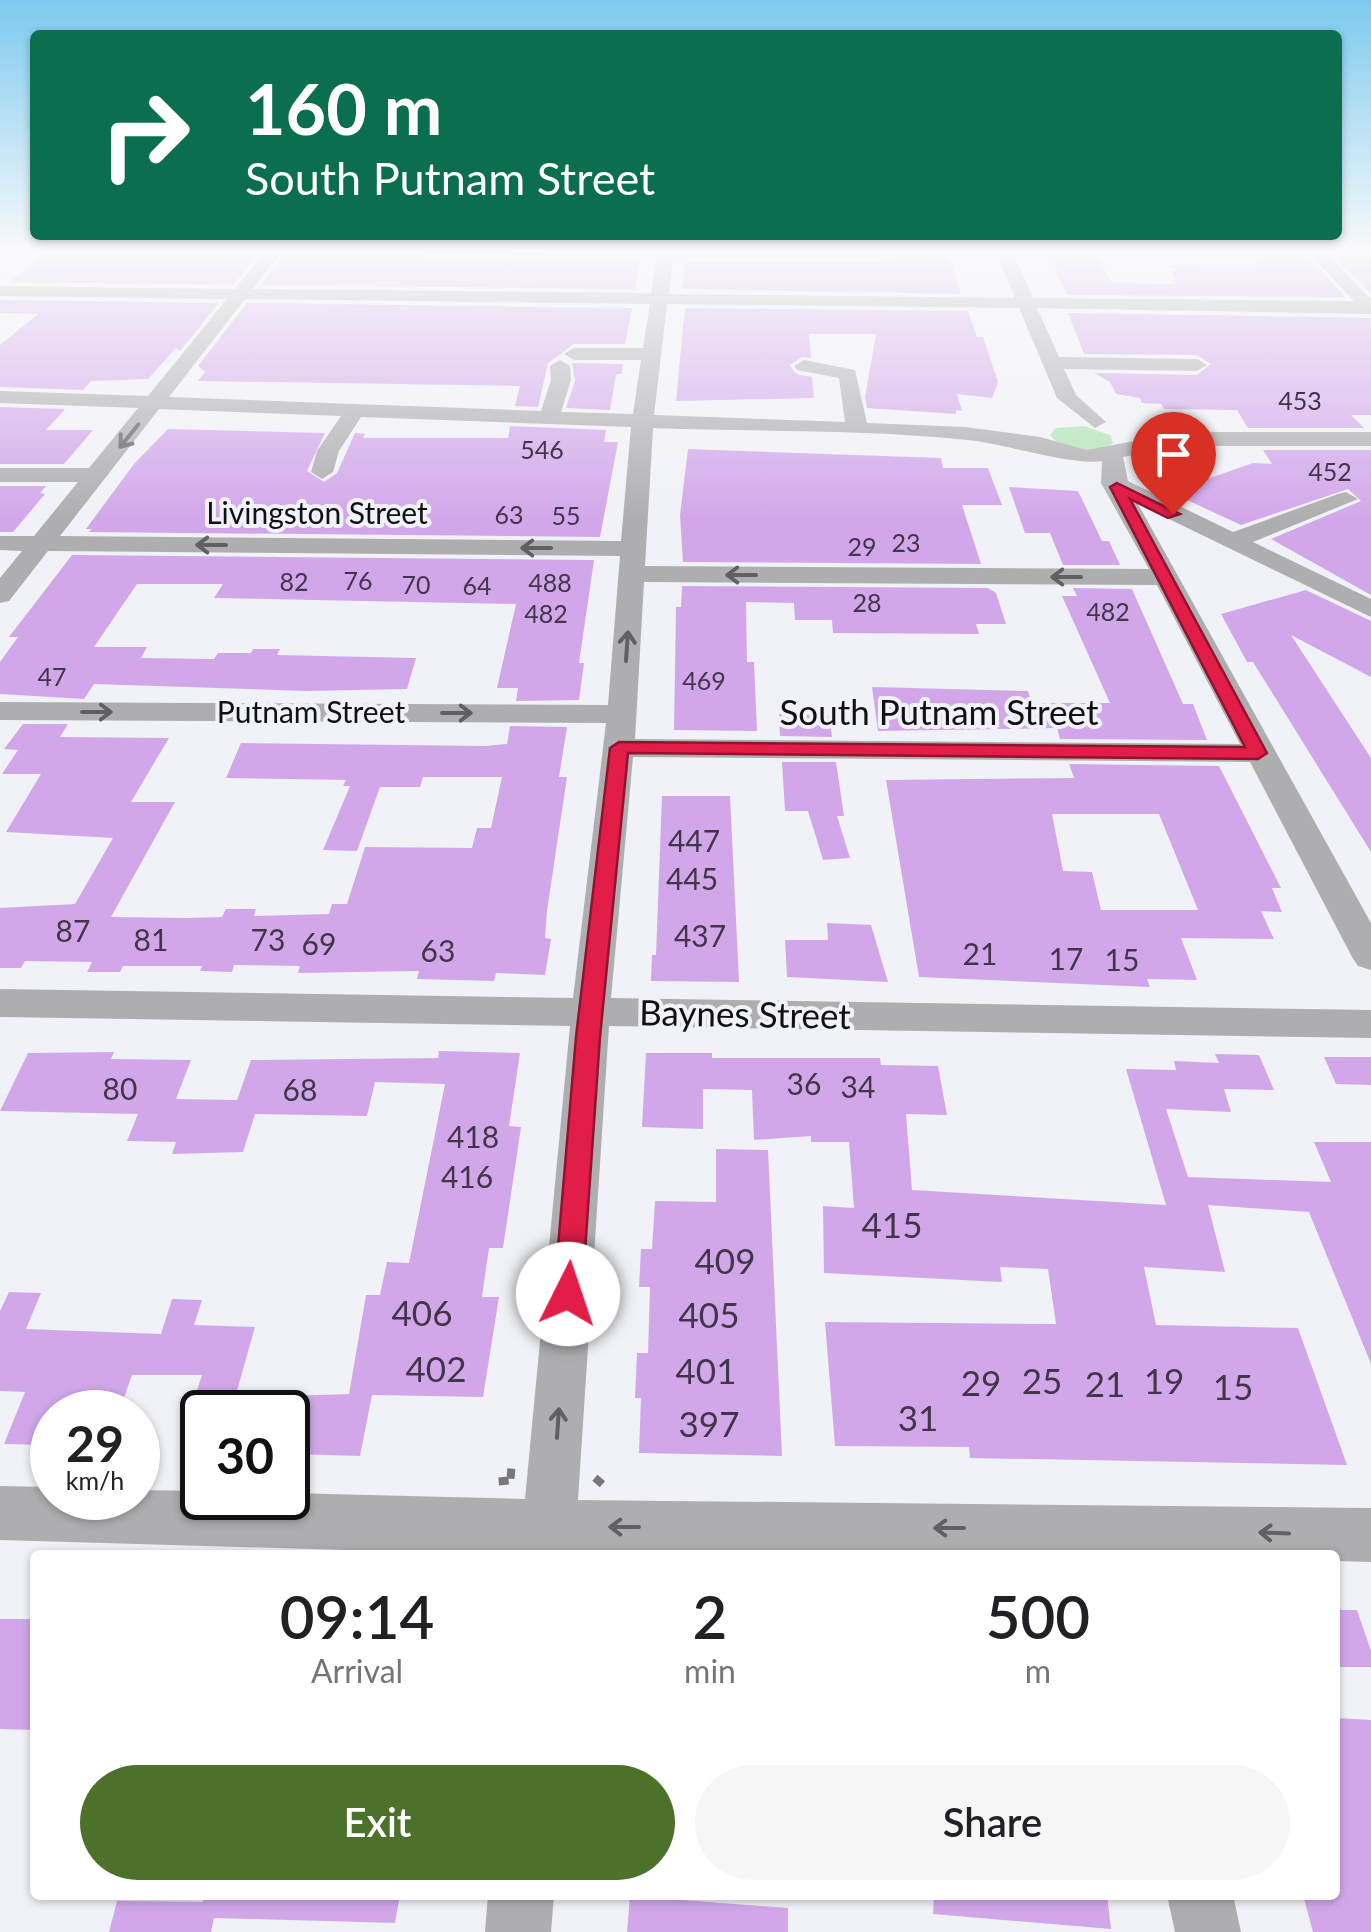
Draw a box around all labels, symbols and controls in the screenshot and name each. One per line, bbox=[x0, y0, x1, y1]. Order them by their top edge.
text: 160 m bbox=[245, 66, 442, 150]
icon: right bbox=[80, 70, 210, 200]
text: South Putnam Street bbox=[245, 151, 655, 205]
house number: 453 bbox=[1278, 385, 1322, 415]
pin bbox=[1131, 412, 1216, 515]
one-way arrow bbox=[118, 422, 140, 448]
icon: arrive bbox=[1146, 427, 1201, 482]
house number: 546 bbox=[520, 434, 564, 464]
house number: 452 bbox=[1308, 456, 1352, 486]
street label: Livingston Street bbox=[206, 494, 428, 530]
house number: 63 bbox=[494, 499, 524, 529]
house number: 55 bbox=[551, 500, 581, 530]
house number: 23 bbox=[891, 527, 921, 557]
house number: 29 bbox=[847, 531, 877, 561]
one-way arrow bbox=[196, 536, 228, 554]
one-way arrow bbox=[521, 538, 554, 558]
house number: 76 bbox=[343, 565, 373, 595]
house number: 82 bbox=[279, 566, 309, 596]
one-way arrow bbox=[726, 566, 758, 584]
house number: 488 bbox=[528, 567, 572, 597]
one-way arrow bbox=[1051, 567, 1083, 586]
house number: 70 bbox=[401, 569, 431, 599]
house number: 64 bbox=[462, 570, 492, 600]
house number: 28 bbox=[852, 587, 882, 617]
house number: 482 bbox=[1086, 596, 1130, 626]
house number: 482 bbox=[524, 598, 568, 628]
one-way arrow bbox=[618, 631, 637, 663]
house number: 47 bbox=[37, 661, 67, 691]
house number: 469 bbox=[682, 665, 726, 695]
street label: South Putnam Street bbox=[779, 690, 1099, 732]
street label: Putnam Street bbox=[217, 693, 405, 729]
one-way arrow bbox=[80, 702, 113, 722]
one-way arrow bbox=[441, 704, 473, 723]
house number: 447 bbox=[668, 822, 720, 858]
house number: 445 bbox=[666, 860, 718, 896]
house number: 87 bbox=[56, 912, 90, 948]
house number: 437 bbox=[674, 917, 726, 953]
house number: 81 bbox=[134, 921, 168, 957]
house number: 73 bbox=[251, 921, 285, 957]
house number: 69 bbox=[302, 925, 336, 961]
house number: 63 bbox=[421, 932, 455, 968]
house number: 21 bbox=[963, 935, 997, 971]
house number: 17 bbox=[1049, 940, 1083, 976]
house number: 15 bbox=[1105, 941, 1139, 977]
street label: Baynes Street bbox=[639, 990, 852, 1036]
house number: 36 bbox=[787, 1065, 821, 1101]
house number: 34 bbox=[841, 1068, 875, 1104]
house number: 80 bbox=[103, 1070, 137, 1106]
house number: 68 bbox=[283, 1071, 317, 1107]
house number: 418 bbox=[447, 1118, 499, 1154]
house number: 416 bbox=[441, 1158, 493, 1194]
house number: 415 bbox=[862, 1203, 922, 1245]
house number: 409 bbox=[695, 1239, 755, 1281]
position arrow bbox=[516, 1242, 620, 1346]
house number: 406 bbox=[392, 1291, 452, 1333]
house number: 405 bbox=[679, 1293, 739, 1335]
house number: 402 bbox=[406, 1347, 466, 1389]
house number: 401 bbox=[676, 1349, 736, 1391]
house number: 25 bbox=[1022, 1359, 1062, 1401]
house number: 19 bbox=[1144, 1359, 1184, 1401]
house number: 29 bbox=[961, 1361, 1001, 1403]
house number: 21 bbox=[1085, 1362, 1125, 1404]
house number: 15 bbox=[1213, 1365, 1253, 1407]
speed limit sign: 30 bbox=[180, 1390, 310, 1520]
house number: 31 bbox=[898, 1396, 938, 1438]
house number: 397 bbox=[679, 1402, 739, 1444]
one-way arrow bbox=[549, 1407, 568, 1439]
text: 29 bbox=[66, 1413, 124, 1473]
text: km/h bbox=[66, 1465, 124, 1495]
one-way arrow bbox=[608, 1518, 640, 1536]
one-way arrow bbox=[933, 1518, 966, 1538]
one-way arrow bbox=[1258, 1523, 1290, 1542]
text: 09:14 bbox=[280, 1580, 434, 1652]
text: 2 bbox=[693, 1580, 727, 1652]
text: 500 bbox=[986, 1580, 1090, 1652]
text: Arrival bbox=[311, 1651, 403, 1690]
text: min bbox=[684, 1651, 736, 1690]
text: m bbox=[1025, 1651, 1051, 1690]
button: Exit bbox=[80, 1765, 675, 1880]
button: Share bbox=[695, 1765, 1290, 1880]

